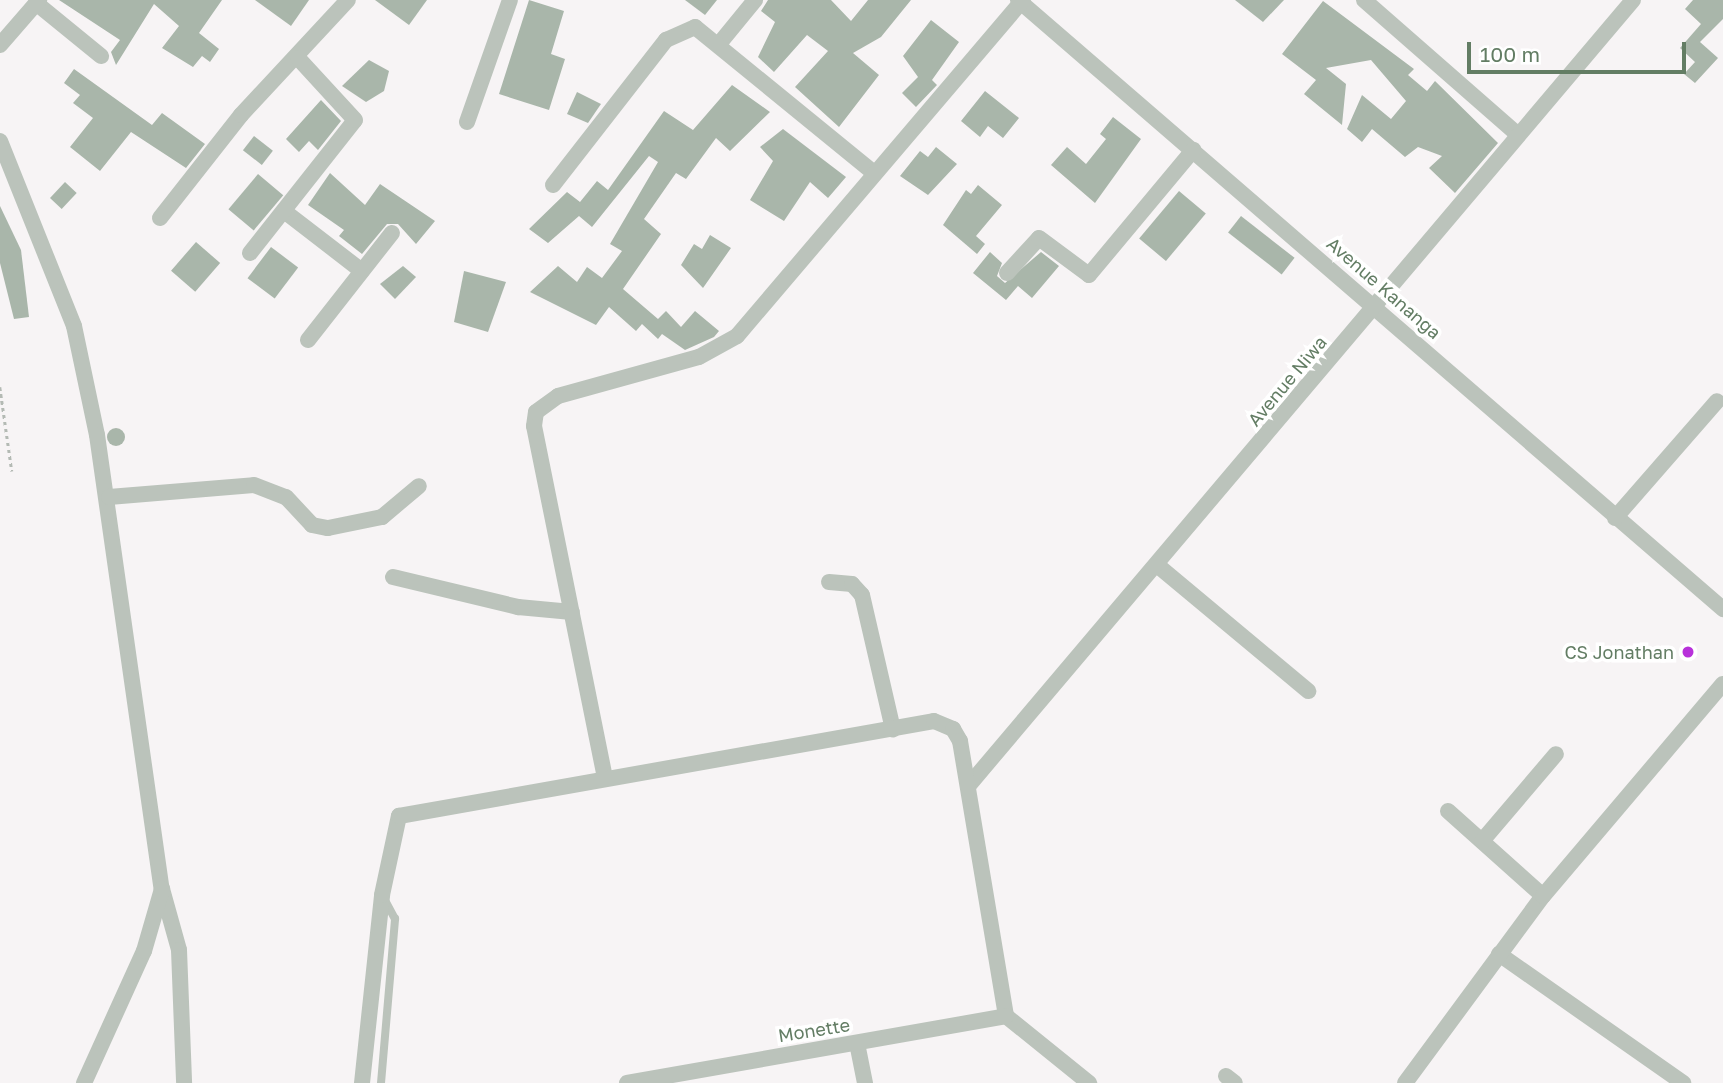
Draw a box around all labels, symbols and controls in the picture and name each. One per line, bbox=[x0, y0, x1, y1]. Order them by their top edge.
scale bar bbox=[1471, 28, 1690, 72]
text: 100 m bbox=[1480, 41, 1540, 67]
street label: Avenue Kananga bbox=[1323, 233, 1445, 343]
street label: Avenue Niwa bbox=[1243, 332, 1331, 430]
place label: CS Jonathan bbox=[1564, 641, 1674, 663]
marker: CS Jonathan bbox=[1680, 644, 1696, 660]
street label: Monette bbox=[777, 1014, 851, 1046]

